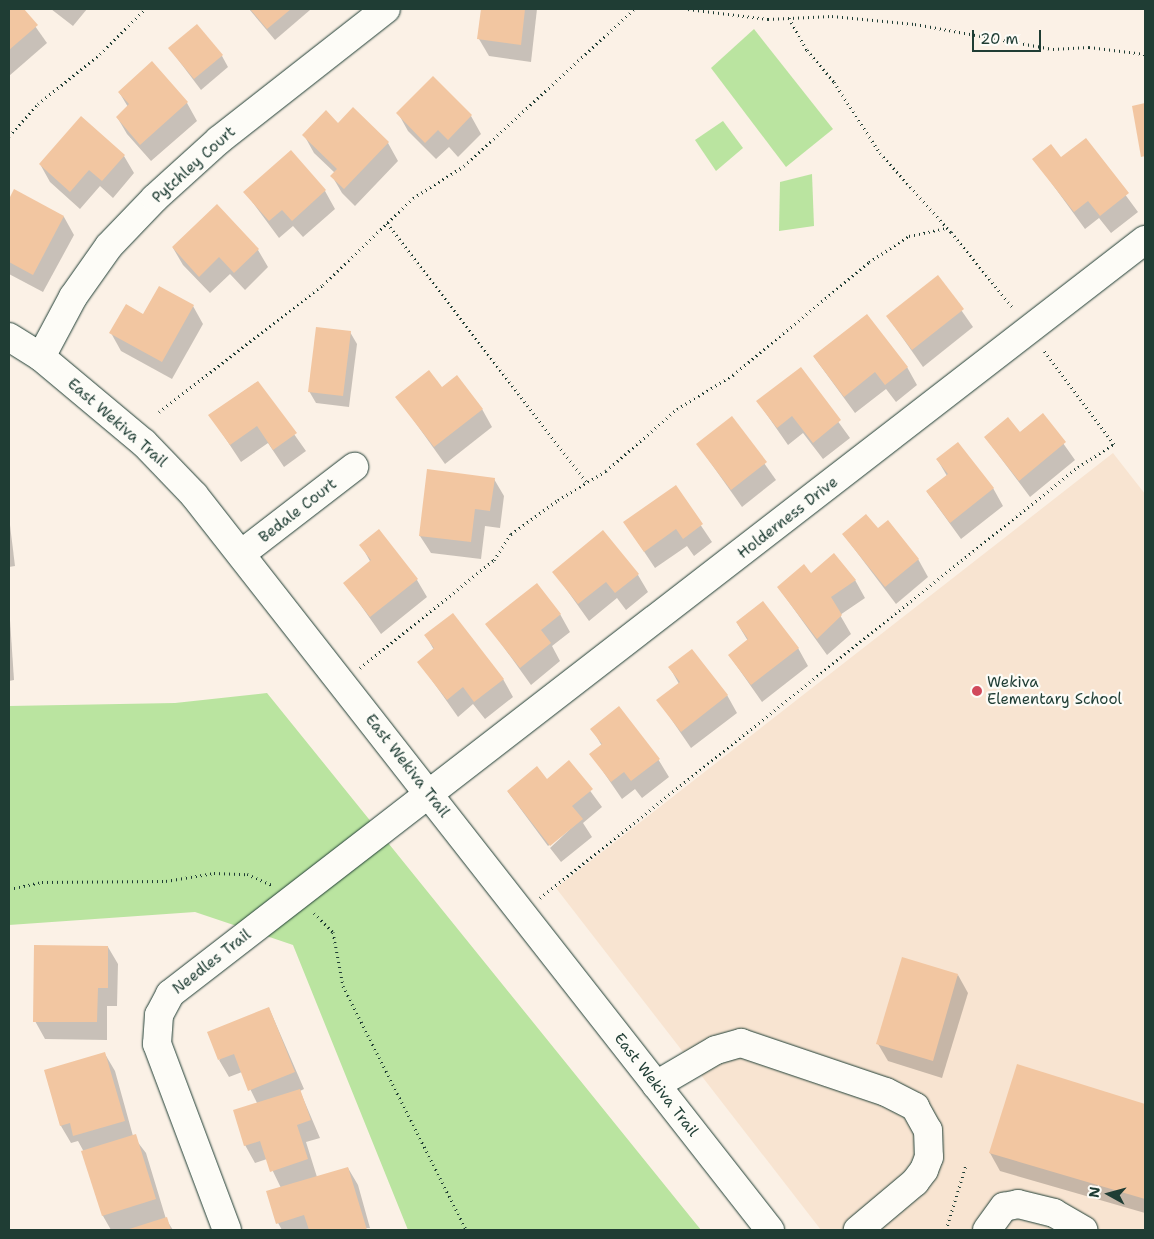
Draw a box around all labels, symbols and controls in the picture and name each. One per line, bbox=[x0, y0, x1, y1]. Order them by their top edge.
scale bar bbox=[974, 20, 1043, 52]
text: 20 m bbox=[980, 29, 1019, 49]
street label: Pytchley Court bbox=[149, 123, 239, 207]
street label: East Wekiva Trail bbox=[64, 375, 170, 471]
street label: Holderness Drive bbox=[734, 473, 842, 563]
street label: Bedale Court bbox=[256, 475, 340, 547]
place label: Wekiva Elementary School bbox=[987, 673, 1122, 708]
marker: Wekiva Elementary School bbox=[971, 685, 983, 697]
street label: East Wekiva Trail bbox=[361, 711, 453, 821]
street label: Needles Trail bbox=[169, 926, 255, 998]
street label: East Wekiva Trail bbox=[610, 1030, 702, 1140]
north arrow bbox=[1084, 1169, 1134, 1219]
text: N bbox=[1085, 1186, 1104, 1199]

